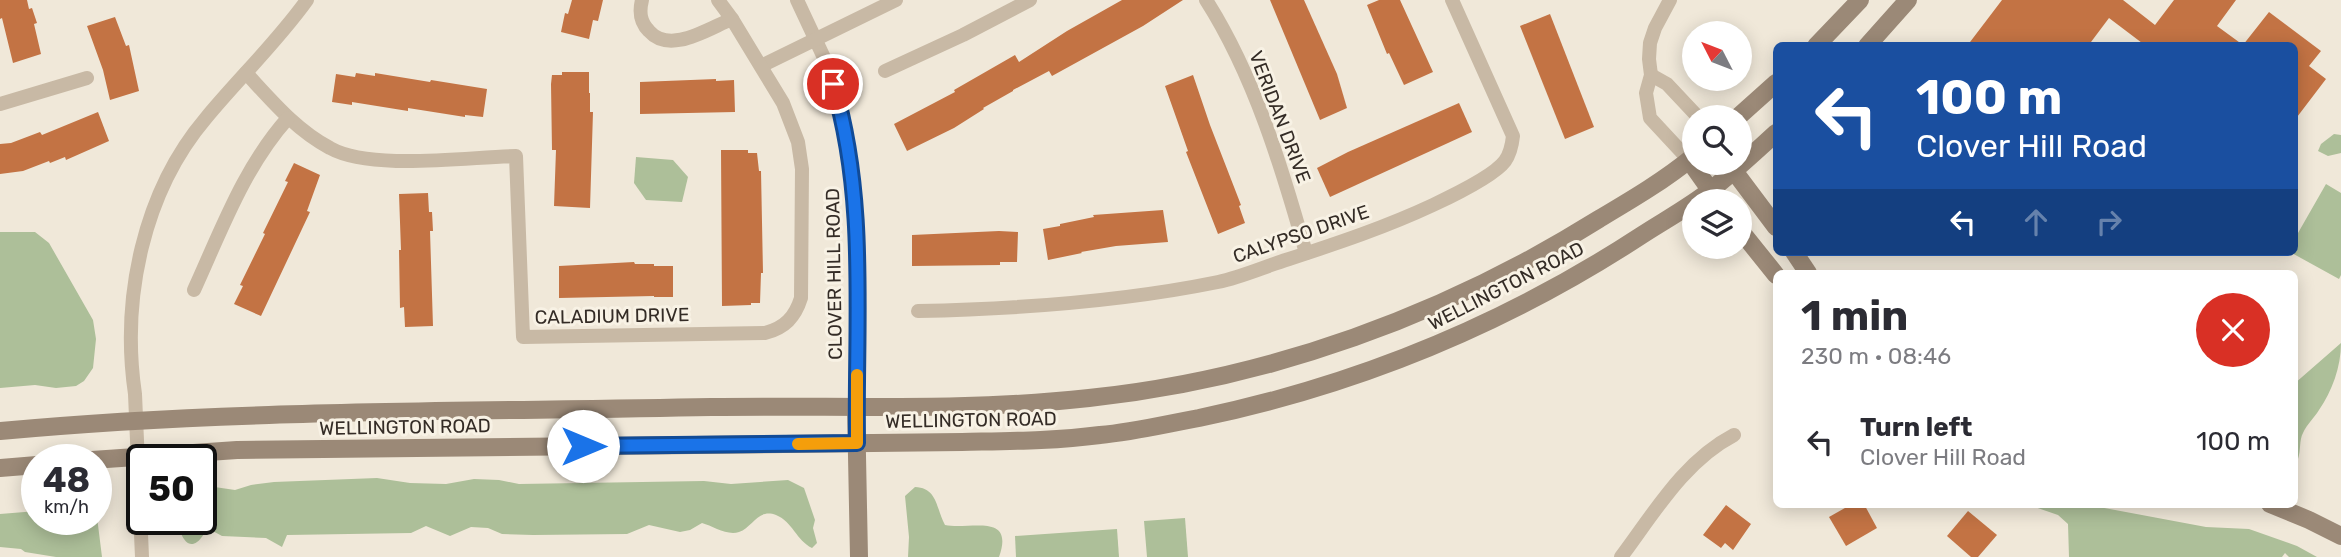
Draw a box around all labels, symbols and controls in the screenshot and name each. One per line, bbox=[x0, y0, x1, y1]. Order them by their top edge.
north arrow bbox=[1682, 21, 1752, 91]
map controls bbox=[1682, 21, 1752, 259]
street label: VERIDAN DRIVE bbox=[1244, 48, 1316, 186]
pin bbox=[803, 54, 863, 114]
icon: arrive bbox=[814, 65, 852, 103]
text: 100 m bbox=[1916, 68, 2062, 126]
icon: left bbox=[1801, 70, 1892, 161]
button: search bbox=[1682, 105, 1752, 175]
text: Clover Hill Road bbox=[1916, 127, 2147, 165]
street label: CLOVER HILL ROAD bbox=[821, 188, 847, 360]
button: layers bbox=[1682, 189, 1752, 259]
street label: CALYPSO DRIVE bbox=[1230, 200, 1372, 268]
icon: left bbox=[1944, 203, 1982, 241]
icon: ahead bbox=[2017, 203, 2055, 241]
icon: right bbox=[2090, 203, 2128, 241]
street label: WELLINGTON ROAD bbox=[1424, 237, 1588, 335]
text: 1 min bbox=[1801, 291, 1908, 341]
button: close bbox=[2196, 293, 2270, 367]
street label: CALADIUM DRIVE bbox=[534, 303, 690, 329]
text: 230 m · 08:46 bbox=[1801, 342, 1951, 370]
street label: WELLINGTON ROAD bbox=[885, 407, 1057, 433]
position arrow bbox=[546, 409, 620, 483]
text: Turn left bbox=[1860, 412, 1972, 443]
street label: WELLINGTON ROAD bbox=[319, 414, 491, 440]
icon: left bbox=[1801, 423, 1839, 461]
text: 100 m bbox=[2196, 426, 2270, 457]
text: Clover Hill Road bbox=[1860, 443, 2026, 471]
speed limit sign: 50 bbox=[126, 444, 217, 535]
text: 48 bbox=[43, 459, 90, 501]
text: km/h bbox=[44, 496, 89, 518]

